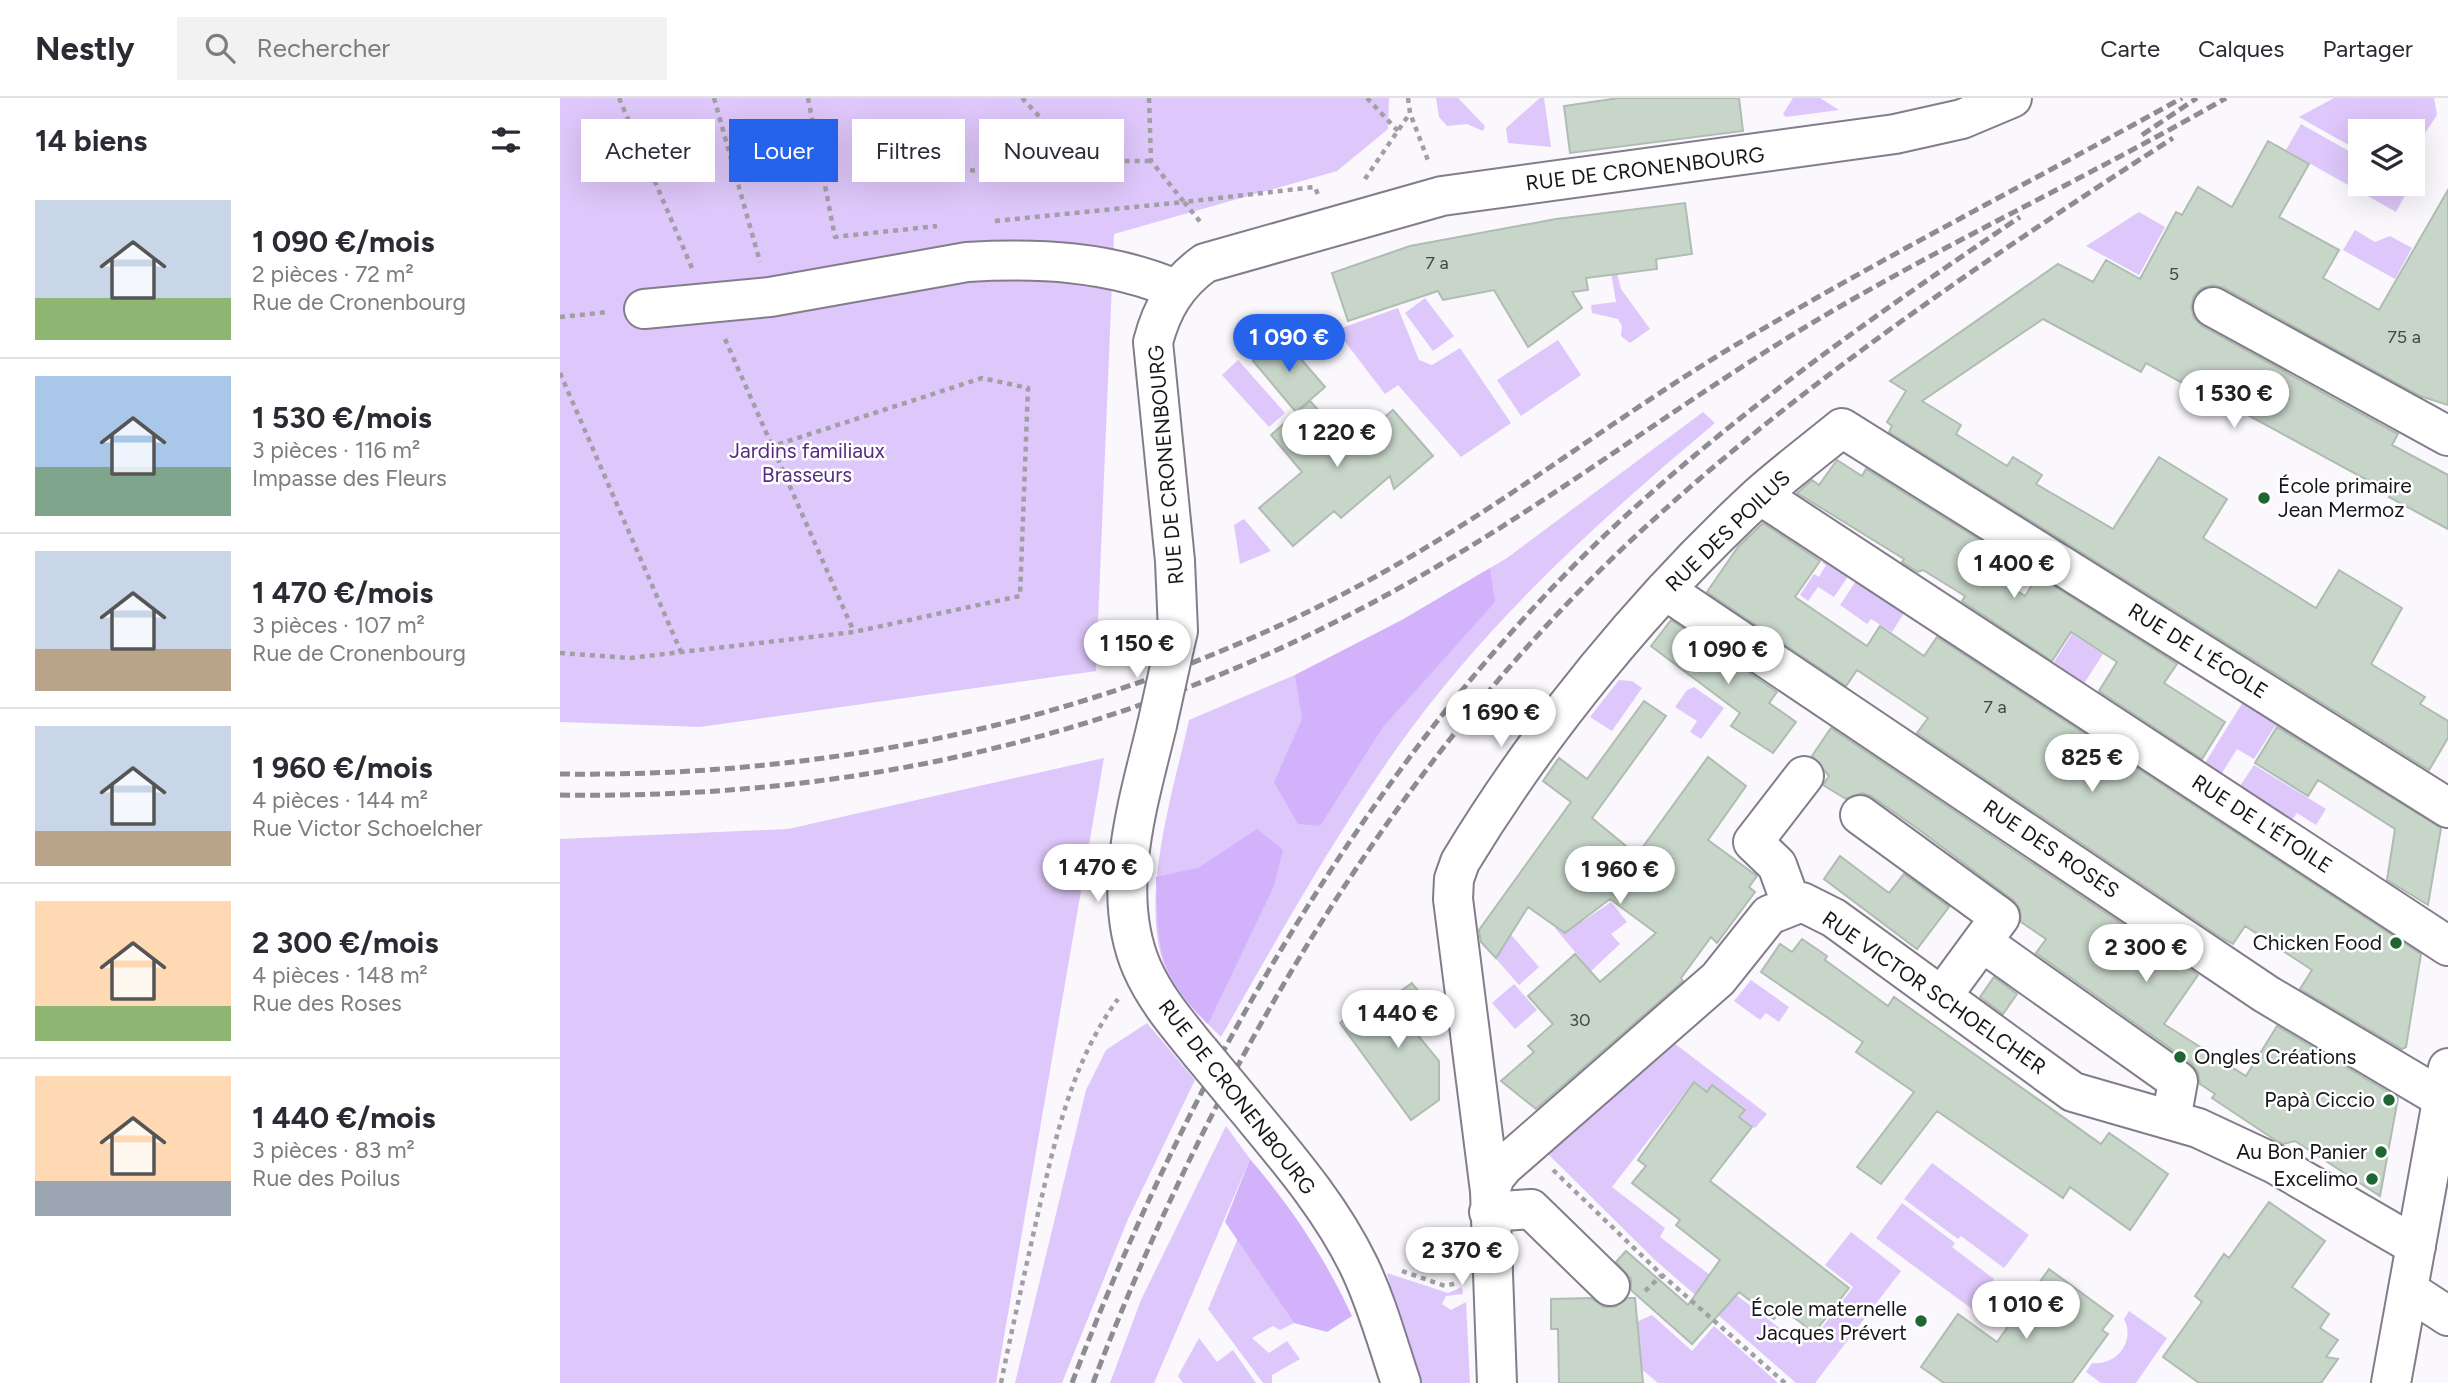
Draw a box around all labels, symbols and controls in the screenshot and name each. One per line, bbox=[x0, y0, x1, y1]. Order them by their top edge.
search box bbox=[177, 17, 667, 80]
text: Nestly bbox=[35, 29, 135, 68]
icon: search bbox=[201, 29, 239, 67]
text: Rechercher bbox=[257, 32, 390, 64]
text: Carte bbox=[2100, 34, 2160, 63]
text: Calques bbox=[2198, 34, 2284, 63]
text: Partager bbox=[2322, 34, 2413, 63]
chip: Acheter bbox=[581, 119, 715, 182]
chip: Louer bbox=[729, 119, 838, 182]
chip: Filtres bbox=[852, 119, 965, 182]
chip: Nouveau bbox=[979, 119, 1124, 182]
map controls bbox=[2348, 119, 2425, 196]
button: layers bbox=[2348, 119, 2425, 196]
icon: filters bbox=[487, 121, 525, 159]
text: 14 biens bbox=[35, 122, 147, 159]
street label: RUE DE CRONENBOURG bbox=[1524, 141, 1766, 196]
text: 1 090 €/mois bbox=[252, 223, 434, 260]
icon: home bbox=[91, 228, 175, 312]
house number: 7 a bbox=[1425, 252, 1449, 274]
text: 2 pièces · 72 m² bbox=[252, 260, 414, 288]
house number: 5 bbox=[2169, 263, 2179, 285]
text: Rue de Cronenbourg bbox=[252, 288, 466, 316]
pin: 1 090 € bbox=[1224, 314, 1354, 374]
text: 1 090 € bbox=[1249, 323, 1329, 351]
house number: 75 a bbox=[2387, 326, 2421, 348]
street label: RUE DE CRONENBOURG bbox=[1143, 344, 1188, 586]
pin: 1 530 € bbox=[2169, 370, 2299, 430]
text: 1 530 € bbox=[2195, 379, 2273, 407]
text: 1 530 €/mois bbox=[252, 399, 432, 436]
icon: home bbox=[91, 404, 175, 488]
pin: 1 220 € bbox=[1272, 410, 1402, 469]
text: 1 220 € bbox=[1298, 418, 1376, 446]
text: 3 pièces · 116 m² bbox=[252, 436, 420, 464]
park label: Jardins familiaux Brasseurs bbox=[729, 438, 885, 487]
text: Impasse des Fleurs bbox=[252, 464, 447, 492]
street label: RUE DES POILUS bbox=[1660, 465, 1795, 596]
place label: École primaire Jean Mermoz bbox=[2278, 473, 2412, 522]
marker: École primaire Jean Mermoz bbox=[2256, 490, 2272, 506]
pin: 1 400 € bbox=[1949, 540, 2079, 600]
text: 1 400 € bbox=[1973, 549, 2055, 577]
text: 1 470 €/mois bbox=[252, 574, 433, 611]
icon: home bbox=[91, 579, 175, 663]
street label: RUE DE L'ÉCOLE bbox=[2124, 598, 2273, 704]
text: 3 pièces · 107 m² bbox=[252, 611, 425, 639]
pin: 1 150 € bbox=[1072, 620, 1202, 680]
pin: 1 090 € bbox=[1663, 626, 1793, 686]
text: 1 150 € bbox=[1100, 629, 1174, 657]
text: 1 090 € bbox=[1688, 635, 1768, 663]
text: Rue de Cronenbourg bbox=[252, 639, 466, 667]
pin: 1 690 € bbox=[1436, 690, 1566, 749]
house number: 7 a bbox=[1983, 696, 2007, 718]
text: 1 690 € bbox=[1462, 698, 1540, 726]
pin: 825 € bbox=[2043, 734, 2141, 794]
text: 825 € bbox=[2061, 743, 2123, 771]
text: 1 960 €/mois bbox=[252, 749, 432, 786]
icon: home bbox=[91, 754, 175, 838]
street label: RUE DE L'ÉTOILE bbox=[2187, 769, 2337, 878]
text: 4 pièces · 144 m² bbox=[252, 786, 428, 814]
street label: RUE DES ROSES bbox=[1979, 794, 2124, 903]
text: Rue Victor Schoelcher bbox=[252, 814, 483, 842]
pin: 1 470 € bbox=[1033, 844, 1163, 904]
pin: 1 960 € bbox=[1555, 846, 1685, 906]
text: 1 470 € bbox=[1059, 853, 1137, 881]
text: 1 960 € bbox=[1581, 855, 1659, 883]
street label: RUE VICTOR SCHOELCHER bbox=[1818, 906, 2051, 1079]
text: 2 300 €/mois bbox=[252, 924, 438, 961]
pin: 2 300 € bbox=[2081, 924, 2211, 984]
icon: home bbox=[91, 929, 175, 1013]
place label: Chicken Food bbox=[2253, 930, 2382, 955]
text: 2 300 € bbox=[2105, 933, 2187, 961]
marker: Chicken Food bbox=[2388, 935, 2404, 951]
text: 4 pièces · 148 m² bbox=[252, 961, 428, 989]
text: Rue des Roses bbox=[252, 989, 402, 1017]
pin: 1 440 € bbox=[1333, 990, 1463, 1050]
street label: RUE DE CRONENBOURG bbox=[1154, 994, 1321, 1199]
text: 1 440 € bbox=[1358, 999, 1438, 1027]
house number: 30 bbox=[1569, 1009, 1591, 1031]
place label: Ongles Créations bbox=[2194, 1044, 2356, 1069]
marker: Ongles Créations bbox=[2172, 1049, 2188, 1065]
place label: Papà Ciccio bbox=[2264, 1087, 2375, 1112]
marker: Papà Ciccio bbox=[2381, 1092, 2397, 1108]
text: 1 440 €/mois bbox=[252, 1099, 436, 1136]
icon: home bbox=[91, 1104, 175, 1188]
text: 3 pièces · 83 m² bbox=[252, 1136, 415, 1164]
place label: Au Bon Panier bbox=[2236, 1139, 2367, 1164]
marker: Au Bon Panier bbox=[2373, 1144, 2389, 1160]
text: Rue des Poilus bbox=[252, 1164, 400, 1192]
place label: Excelimo bbox=[2273, 1166, 2358, 1191]
marker: Excelimo bbox=[2364, 1171, 2380, 1187]
pin: 2 370 € bbox=[1397, 1228, 1527, 1287]
text: 2 370 € bbox=[1422, 1236, 1502, 1264]
pin: 1 010 € bbox=[1961, 1282, 2091, 1341]
text: 1 010 € bbox=[1988, 1290, 2064, 1318]
place label: École maternelle Jacques Prévert bbox=[1751, 1296, 1907, 1345]
marker: École maternelle Jacques Prévert bbox=[1913, 1313, 1929, 1329]

